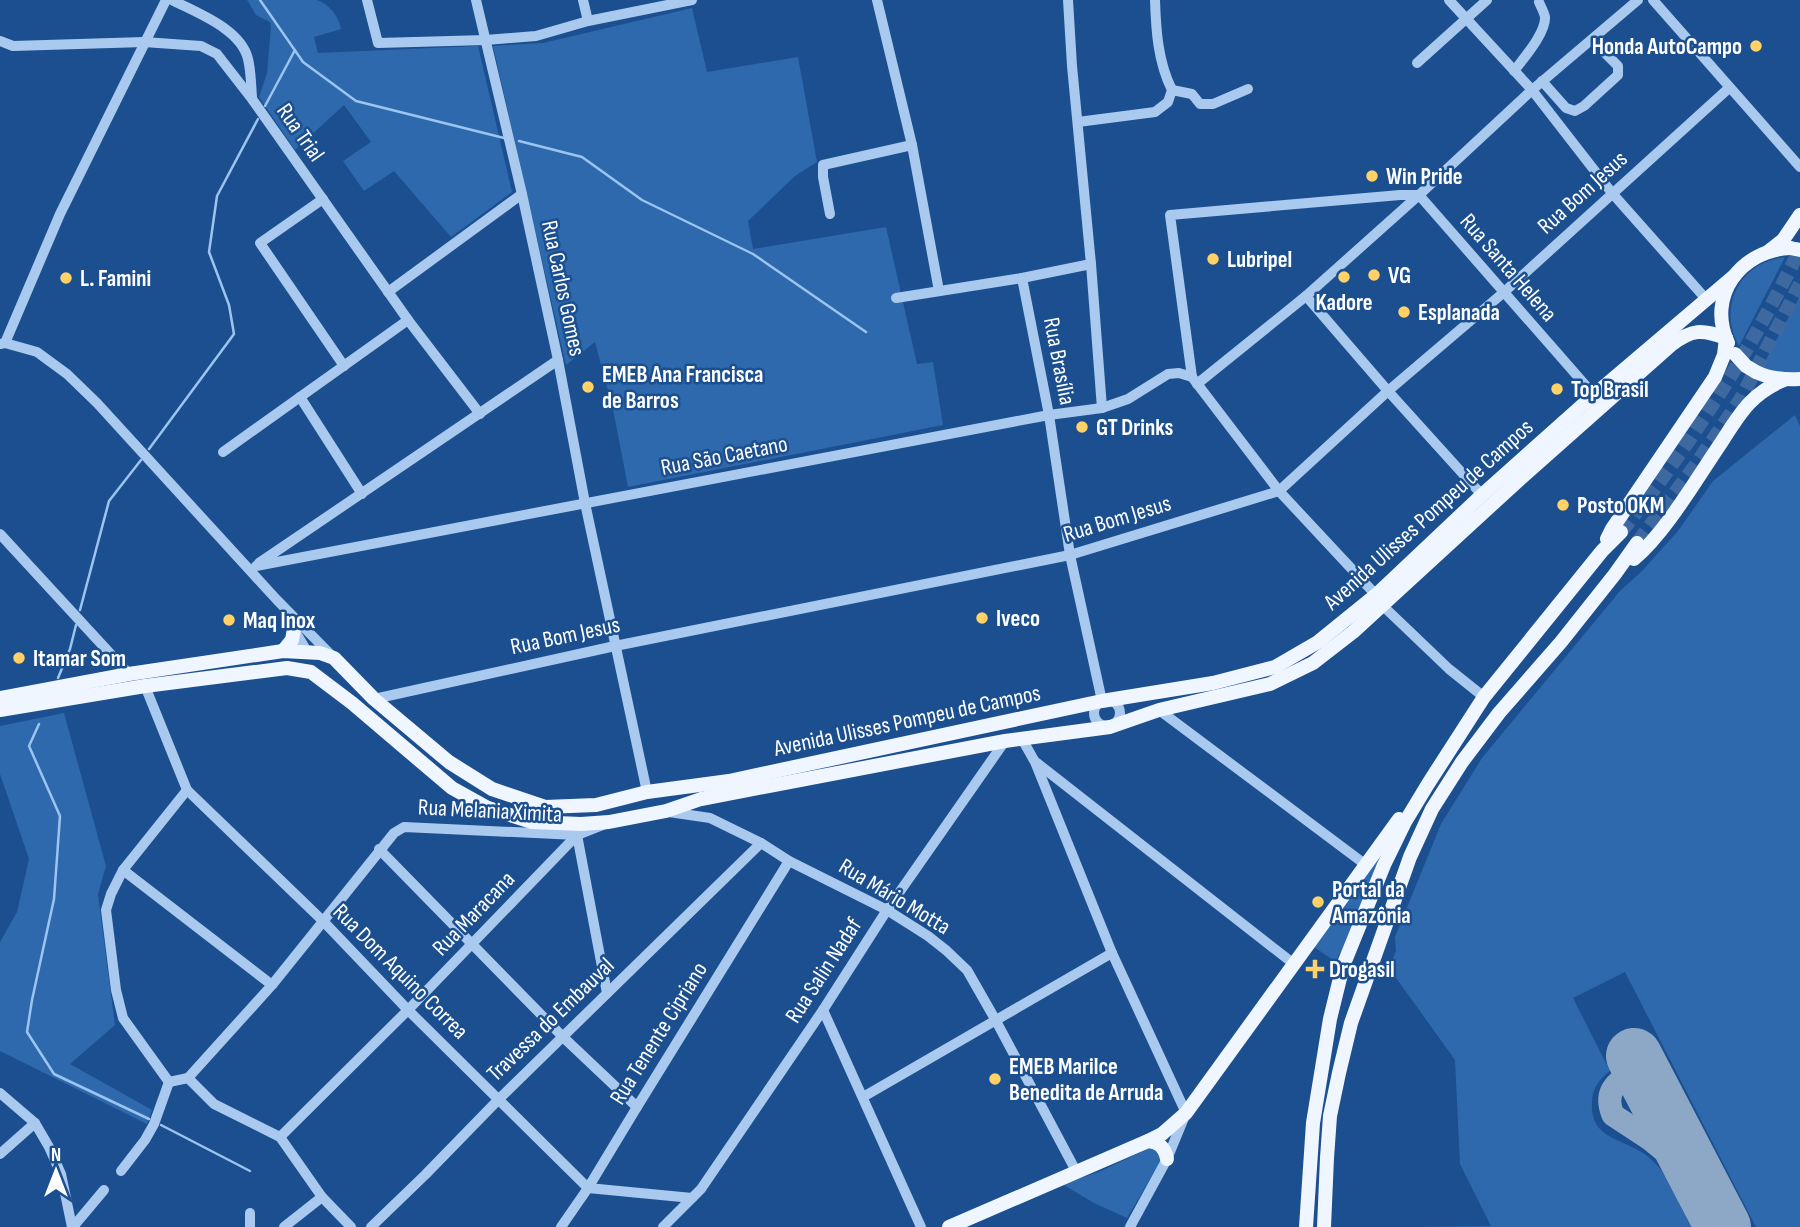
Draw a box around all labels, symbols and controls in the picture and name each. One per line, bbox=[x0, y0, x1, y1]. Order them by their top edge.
place label: Honda AutoCampo bbox=[1592, 33, 1742, 61]
marker: Honda AutoCampo bbox=[1748, 38, 1764, 54]
street label: Rua Trial bbox=[270, 98, 330, 167]
street label: Rua Bom Jesus bbox=[1532, 145, 1633, 240]
place label: Win Pride bbox=[1386, 163, 1463, 191]
marker: Win Pride bbox=[1364, 168, 1380, 184]
street label: Rua Santa Helena bbox=[1454, 208, 1563, 327]
street label: Rua Carlos Gomes bbox=[535, 218, 591, 359]
place label: Lubripel bbox=[1227, 246, 1292, 274]
marker: Lubripel bbox=[1205, 251, 1221, 267]
place label: VG bbox=[1388, 262, 1411, 290]
place label: L. Famini bbox=[80, 265, 151, 293]
marker: VG bbox=[1366, 267, 1382, 283]
marker: Kadore bbox=[1336, 269, 1352, 285]
marker: L. Famini bbox=[58, 270, 74, 286]
place label: Kadore bbox=[1315, 289, 1373, 317]
place label: Esplanada bbox=[1418, 299, 1500, 327]
marker: Esplanada bbox=[1396, 304, 1412, 320]
street label: Rua Brasília bbox=[1037, 315, 1081, 407]
place label: EMEB Ana Francisca de Barros bbox=[602, 361, 763, 415]
place label: Top Brasil bbox=[1571, 376, 1649, 404]
marker: EMEB Ana Francisca de Barros bbox=[580, 379, 596, 395]
marker: Top Brasil bbox=[1549, 381, 1565, 397]
street label: Avenida Ulisses Pompeu de Campos bbox=[1318, 413, 1539, 617]
place label: GT Drinks bbox=[1096, 414, 1174, 442]
marker: GT Drinks bbox=[1074, 419, 1090, 435]
street label: Rua São Caetano bbox=[658, 430, 790, 482]
street label: Rua Bom Jesus bbox=[1060, 489, 1174, 549]
place label: Posto 0KM bbox=[1577, 492, 1664, 520]
marker: Posto 0KM bbox=[1555, 497, 1571, 513]
place label: Iveco bbox=[996, 605, 1040, 633]
place label: Maq Inox bbox=[243, 607, 316, 635]
marker: Iveco bbox=[974, 610, 990, 626]
street label: Rua Bom Jesus bbox=[508, 611, 622, 661]
marker: Maq Inox bbox=[221, 612, 237, 628]
place label: Itamar Som bbox=[33, 645, 126, 673]
marker: Itamar Som bbox=[11, 650, 27, 666]
street label: Avenida Ulisses Pompeu de Campos bbox=[770, 679, 1043, 763]
street label: Rua Melania Ximita bbox=[417, 793, 563, 829]
street label: Rua Mário Motta bbox=[834, 853, 955, 941]
street label: Rua Maracana bbox=[427, 866, 521, 962]
place label: Portal da Amazônia bbox=[1331, 876, 1411, 930]
marker: Portal da Amazônia bbox=[1310, 894, 1326, 910]
street label: Rua Dom Aquino Correa bbox=[327, 898, 474, 1045]
street label: Rua Salin Nadaf bbox=[780, 912, 868, 1028]
street label: Travessa do Embauval bbox=[481, 952, 620, 1087]
place label: Drogasil bbox=[1329, 956, 1395, 984]
street label: Rua Tenente Cipriano bbox=[604, 957, 714, 1110]
marker: Drogasil bbox=[1307, 961, 1323, 977]
place label: EMEB Marilce Benedita de Arruda bbox=[1009, 1053, 1163, 1107]
marker: EMEB Marilce Benedita de Arruda bbox=[987, 1071, 1003, 1087]
north arrow bbox=[21, 1136, 91, 1206]
text: N bbox=[51, 1144, 61, 1167]

